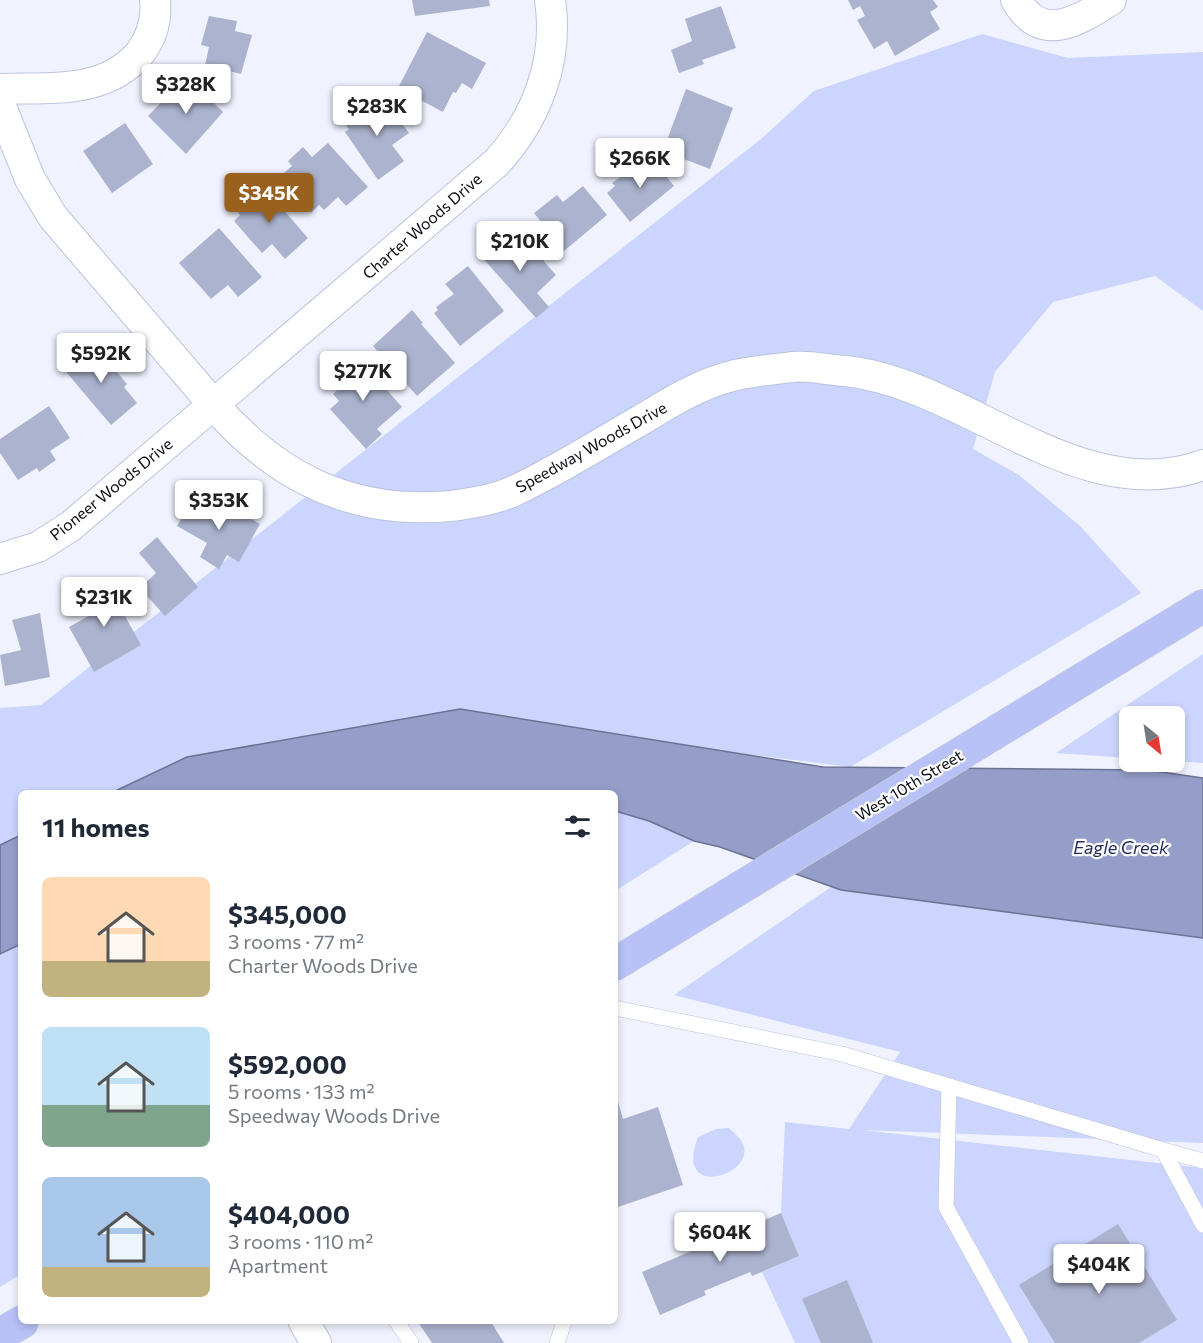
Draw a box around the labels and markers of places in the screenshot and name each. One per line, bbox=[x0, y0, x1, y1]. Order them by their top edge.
pin: $328K bbox=[144, 64, 228, 115]
pin: $283K bbox=[335, 86, 419, 137]
pin: $266K bbox=[598, 138, 682, 189]
pin: $345K bbox=[227, 173, 311, 224]
pin: $210K bbox=[478, 221, 562, 272]
pin: $592K bbox=[59, 333, 143, 384]
pin: $277K bbox=[321, 351, 405, 402]
pin: $353K bbox=[177, 480, 261, 531]
pin: $231K bbox=[62, 577, 146, 628]
pin: $604K bbox=[678, 1212, 762, 1263]
pin: $404K bbox=[1057, 1244, 1141, 1295]

